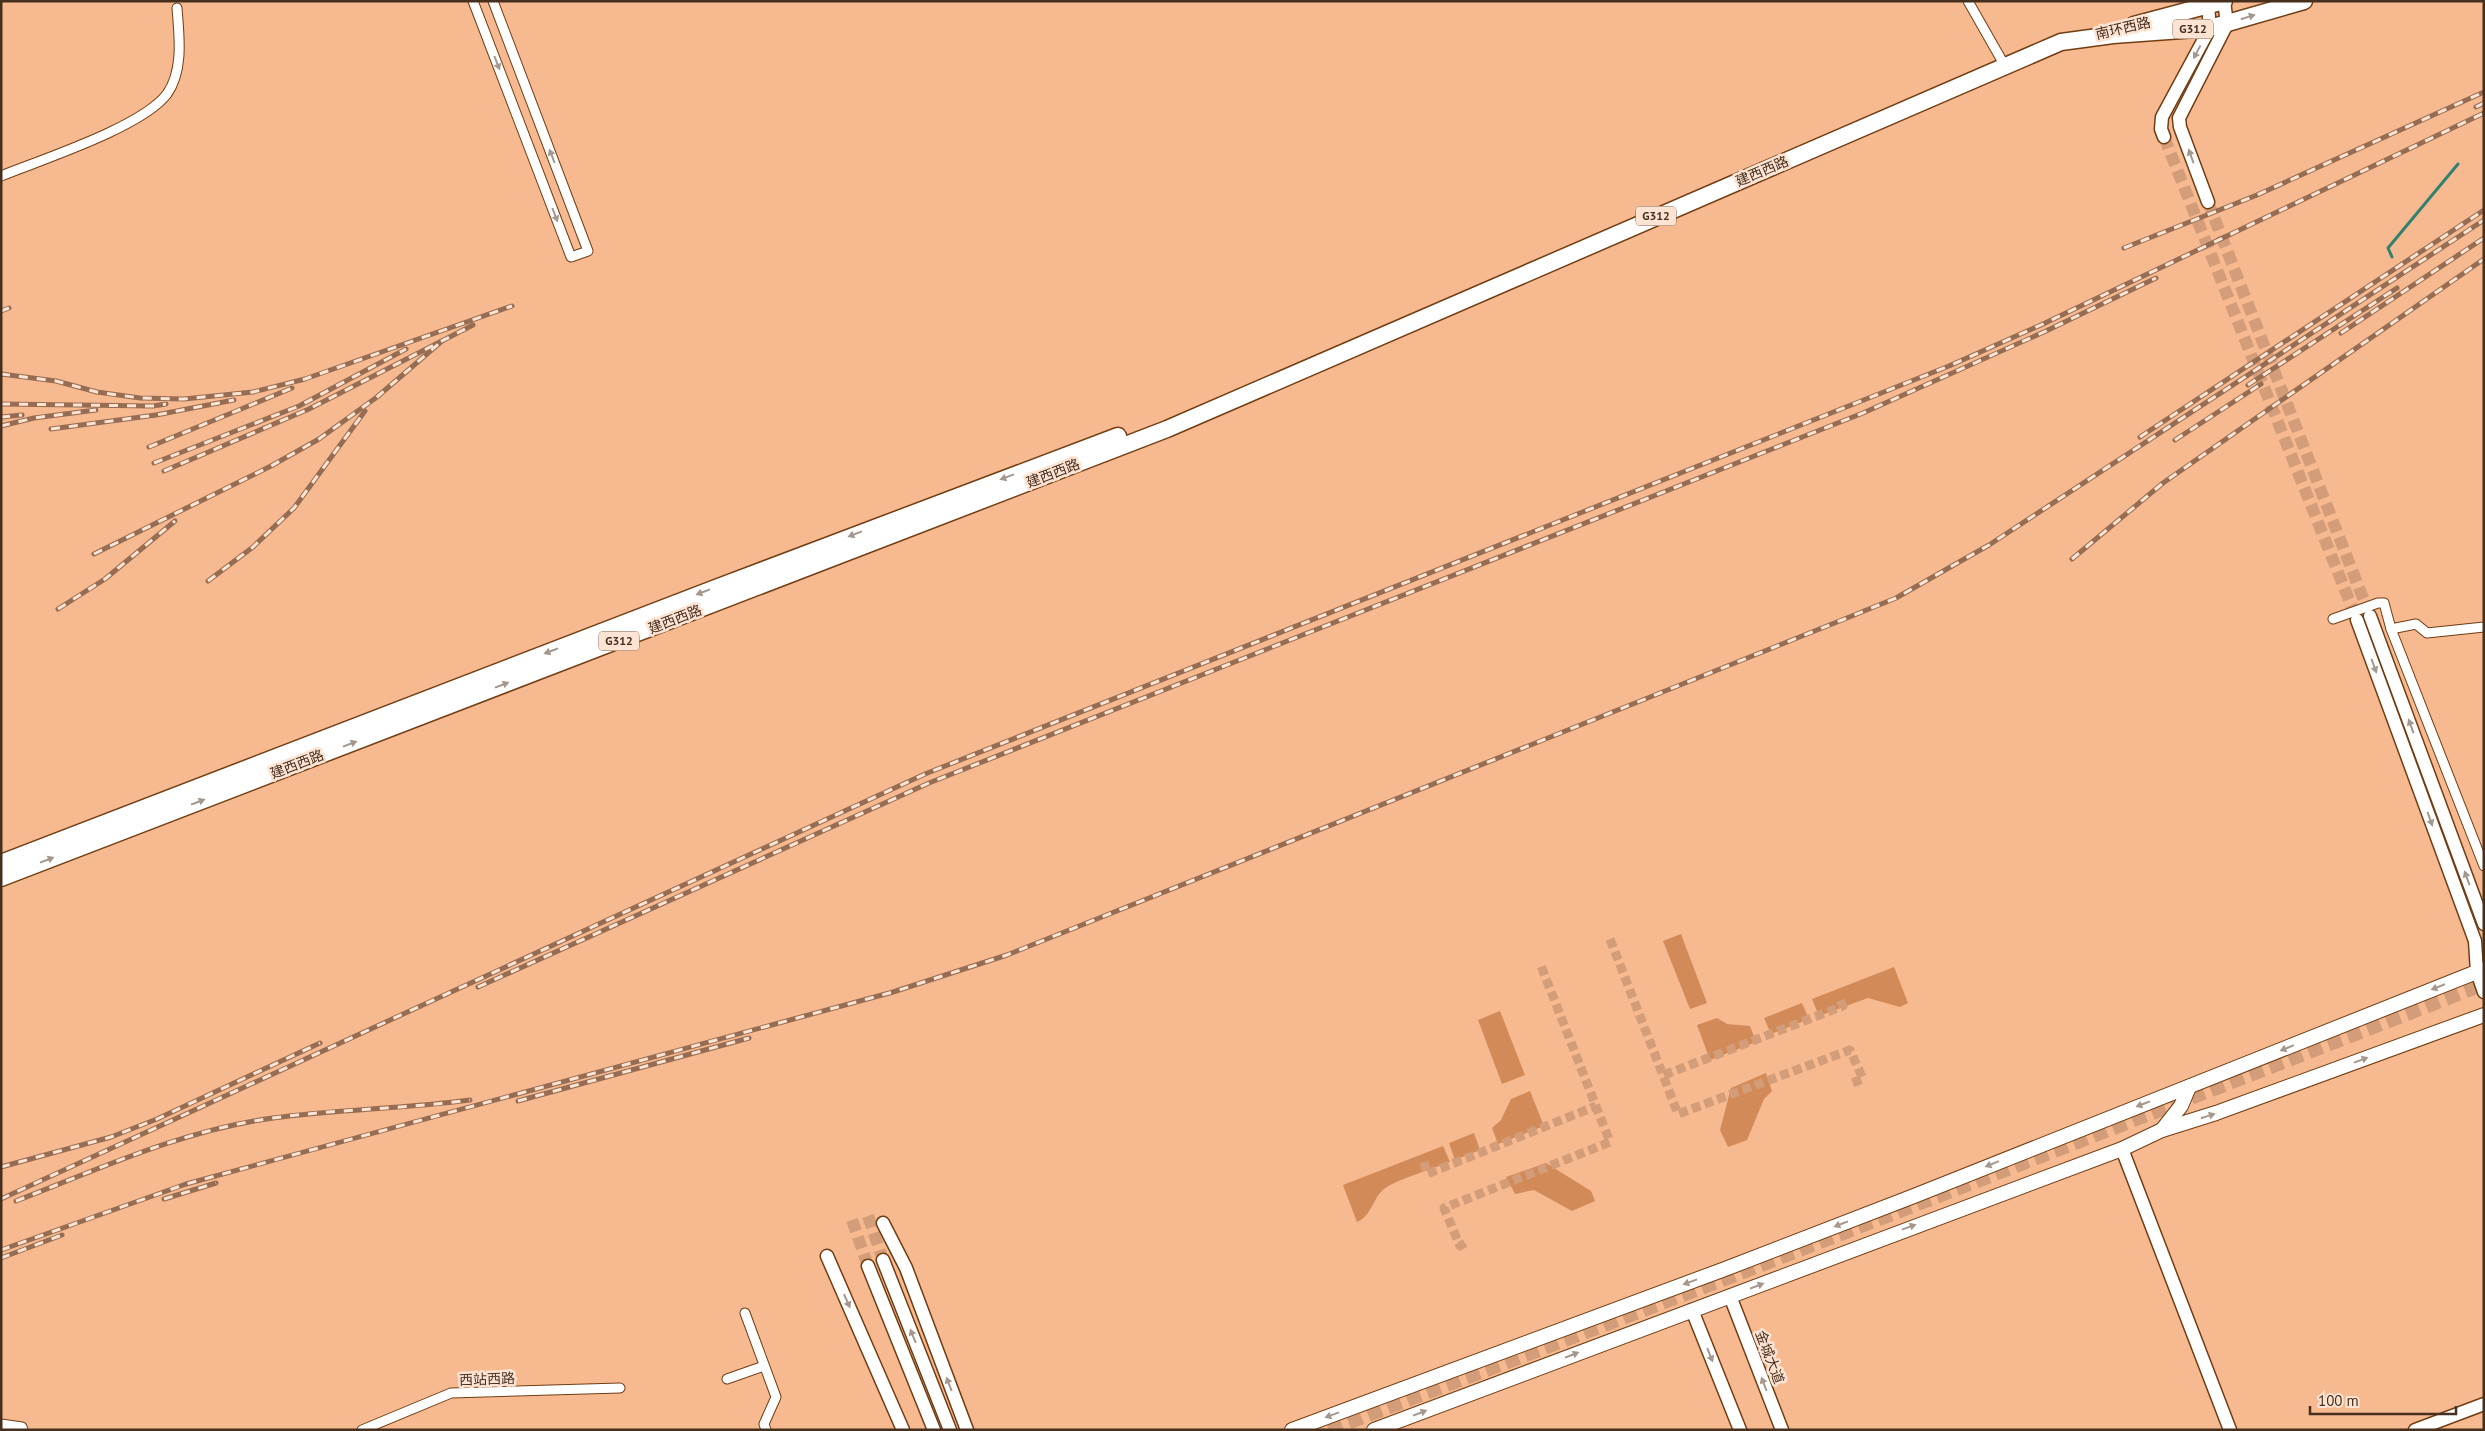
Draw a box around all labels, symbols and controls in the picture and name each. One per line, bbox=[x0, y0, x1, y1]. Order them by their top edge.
street label: 南环西路 bbox=[2094, 13, 2152, 43]
one-way arrow bbox=[2240, 13, 2255, 21]
road number: G312 bbox=[2173, 20, 2213, 38]
one-way arrow bbox=[2193, 44, 2201, 59]
one-way arrow bbox=[493, 56, 501, 71]
one-way arrow bbox=[548, 149, 555, 164]
one-way arrow bbox=[2187, 149, 2194, 164]
street label: 建西西路 bbox=[1733, 152, 1791, 190]
road number: G312 bbox=[1636, 207, 1676, 226]
one-way arrow bbox=[551, 208, 559, 223]
street label: 建西西路 bbox=[1024, 455, 1082, 491]
one-way arrow bbox=[999, 473, 1014, 481]
one-way arrow bbox=[847, 530, 862, 538]
one-way arrow bbox=[695, 588, 710, 596]
street label: 建西西路 bbox=[646, 601, 704, 637]
road number: G312 bbox=[599, 631, 639, 650]
one-way arrow bbox=[544, 648, 559, 655]
one-way arrow bbox=[2370, 659, 2378, 674]
one-way arrow bbox=[495, 681, 509, 689]
one-way arrow bbox=[2407, 718, 2415, 733]
one-way arrow bbox=[343, 739, 357, 747]
street label: 建西西路 bbox=[268, 746, 326, 782]
one-way arrow bbox=[191, 798, 206, 805]
one-way arrow bbox=[2426, 812, 2434, 827]
one-way arrow bbox=[40, 856, 55, 864]
one-way arrow bbox=[2463, 871, 2470, 886]
one-way arrow bbox=[2431, 984, 2446, 992]
one-way arrow bbox=[2280, 1044, 2295, 1052]
one-way arrow bbox=[2354, 1056, 2369, 1064]
one-way arrow bbox=[2136, 1101, 2151, 1109]
one-way arrow bbox=[2201, 1111, 2216, 1119]
one-way arrow bbox=[1985, 1161, 1999, 1169]
one-way arrow bbox=[1834, 1221, 1849, 1229]
one-way arrow bbox=[1901, 1223, 1916, 1231]
one-way arrow bbox=[1682, 1279, 1697, 1286]
one-way arrow bbox=[1750, 1281, 1764, 1289]
one-way arrow bbox=[843, 1294, 851, 1308]
one-way arrow bbox=[909, 1328, 916, 1343]
street label: 金城大道 bbox=[1752, 1328, 1788, 1386]
one-way arrow bbox=[1707, 1348, 1715, 1362]
one-way arrow bbox=[1565, 1351, 1580, 1359]
street label: 西站西路 bbox=[459, 1369, 515, 1389]
one-way arrow bbox=[945, 1376, 953, 1391]
one-way arrow bbox=[1760, 1376, 1768, 1391]
scale bar bbox=[2310, 1384, 2456, 1416]
text: 100 m bbox=[2318, 1391, 2359, 1410]
one-way arrow bbox=[1413, 1408, 1427, 1416]
one-way arrow bbox=[1324, 1412, 1339, 1419]

